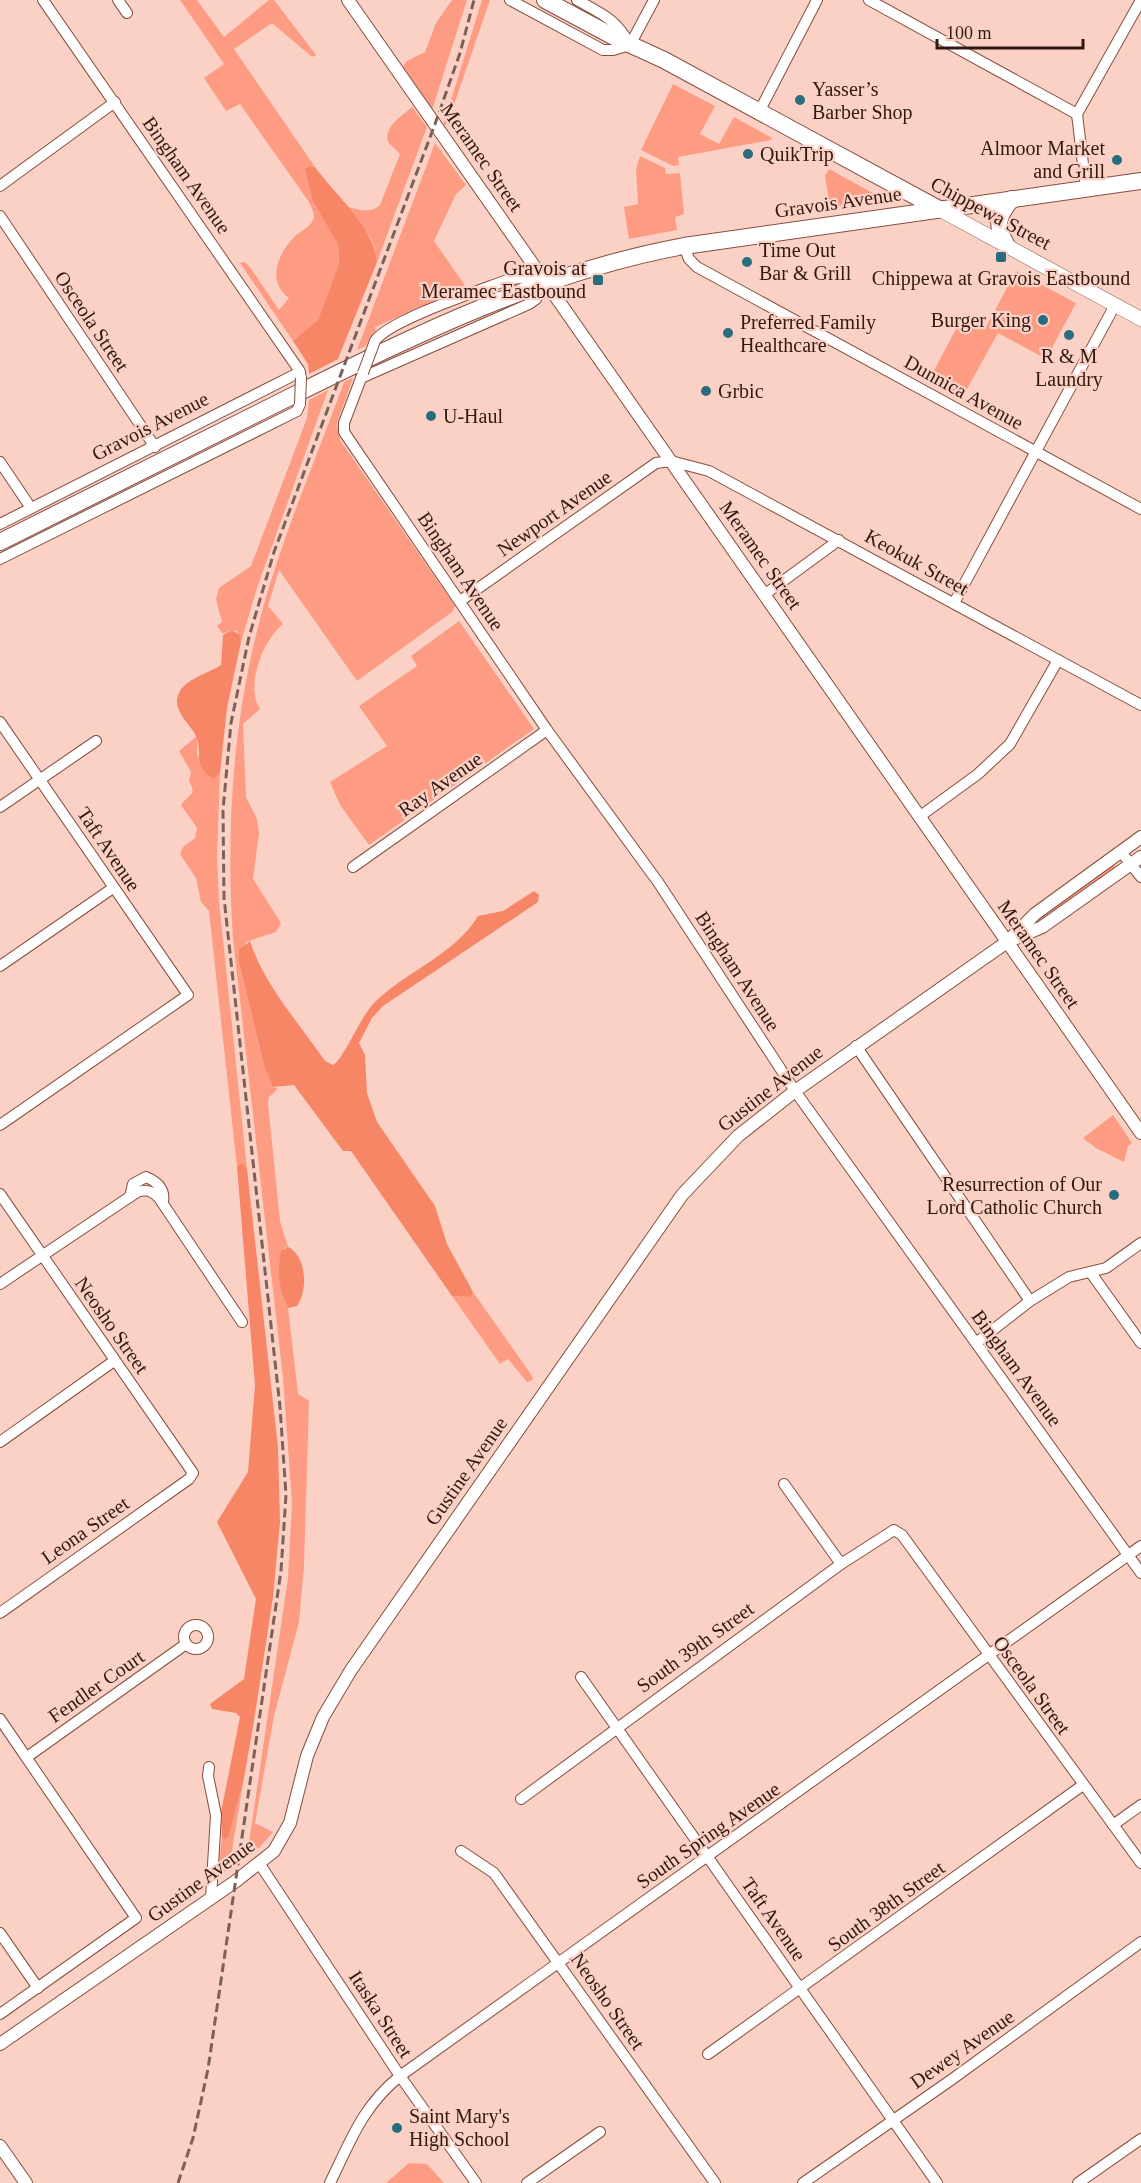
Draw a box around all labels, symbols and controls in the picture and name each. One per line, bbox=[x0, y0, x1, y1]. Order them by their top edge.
scale bar bbox=[937, 12, 1082, 50]
text: 100 m bbox=[946, 23, 992, 43]
place label: Yasser’s Barber Shop bbox=[812, 78, 913, 124]
marker: Yasser’s Barber Shop bbox=[793, 93, 807, 107]
street label: Meramec Street bbox=[437, 99, 528, 216]
street label: Bingham Avenue bbox=[138, 112, 236, 238]
place label: Almoor Market and Grill bbox=[980, 137, 1105, 182]
place label: QuikTrip bbox=[760, 143, 834, 166]
marker: QuikTrip bbox=[741, 147, 755, 161]
marker: Almoor Market and Grill bbox=[1110, 153, 1124, 167]
street label: Chippewa Street bbox=[927, 172, 1055, 255]
street label: Gravois Avenue bbox=[773, 182, 903, 222]
place label: Time Out Bar & Grill bbox=[759, 239, 852, 284]
marker: Chippewa at Gravois Eastbound bbox=[994, 250, 1008, 264]
marker: Time Out Bar & Grill bbox=[740, 255, 754, 269]
place label: Gravois at Meramec Eastbound bbox=[421, 257, 586, 302]
street label: Osceola Street bbox=[50, 267, 134, 376]
place label: Chippewa at Gravois Eastbound bbox=[872, 267, 1130, 290]
marker: Gravois at Meramec Eastbound bbox=[591, 273, 605, 287]
place label: Burger King bbox=[931, 309, 1031, 332]
place label: Preferred Family Healthcare bbox=[740, 311, 876, 356]
marker: Burger King bbox=[1036, 313, 1050, 327]
marker: Preferred Family Healthcare bbox=[721, 326, 735, 340]
marker: R & M Laundry bbox=[1062, 328, 1076, 342]
place label: R & M Laundry bbox=[1035, 345, 1103, 391]
street label: Dunnica Avenue bbox=[901, 350, 1027, 434]
place label: Grbic bbox=[718, 380, 764, 402]
marker: Grbic bbox=[699, 384, 713, 398]
street label: Gravois Avenue bbox=[88, 387, 212, 465]
place label: U-Haul bbox=[443, 405, 503, 427]
marker: U-Haul bbox=[424, 409, 438, 423]
street label: Newport Avenue bbox=[493, 465, 616, 561]
street label: Meramec Street bbox=[716, 497, 807, 614]
street label: Bingham Avenue bbox=[412, 508, 509, 635]
street label: Keokuk Street bbox=[861, 525, 973, 600]
street label: Ray Avenue bbox=[394, 747, 487, 822]
street label: Taft Avenue bbox=[73, 803, 145, 895]
street label: Meramec Street bbox=[994, 896, 1085, 1013]
street label: Bingham Avenue bbox=[690, 907, 785, 1035]
street label: Gustine Avenue bbox=[713, 1040, 827, 1136]
place label: Resurrection of Our Lord Catholic Church bbox=[926, 1173, 1102, 1218]
marker: Resurrection of Our Lord Catholic Church bbox=[1107, 1188, 1121, 1202]
street label: Neosho Street bbox=[71, 1273, 154, 1378]
street label: Bingham Avenue bbox=[967, 1306, 1067, 1431]
street label: Gustine Avenue bbox=[421, 1413, 511, 1529]
street label: Leona Street bbox=[37, 1492, 133, 1568]
street label: South 39th Street bbox=[632, 1597, 758, 1697]
street label: Osceola Street bbox=[989, 1632, 1075, 1739]
street label: Fendler Court bbox=[44, 1645, 148, 1727]
street label: South Spring Avenue bbox=[632, 1777, 784, 1893]
street label: Gustine Avenue bbox=[143, 1834, 259, 1926]
street label: South 38th Street bbox=[823, 1856, 949, 1956]
street label: Taft Avenue bbox=[737, 1873, 811, 1965]
street label: Neosho Street bbox=[567, 1949, 650, 2054]
street label: Itaska Street bbox=[345, 1966, 418, 2062]
street label: Dewey Avenue bbox=[906, 2005, 1019, 2094]
place label: Saint Mary's High School bbox=[409, 2105, 510, 2151]
marker: Saint Mary's High School bbox=[390, 2121, 404, 2135]

